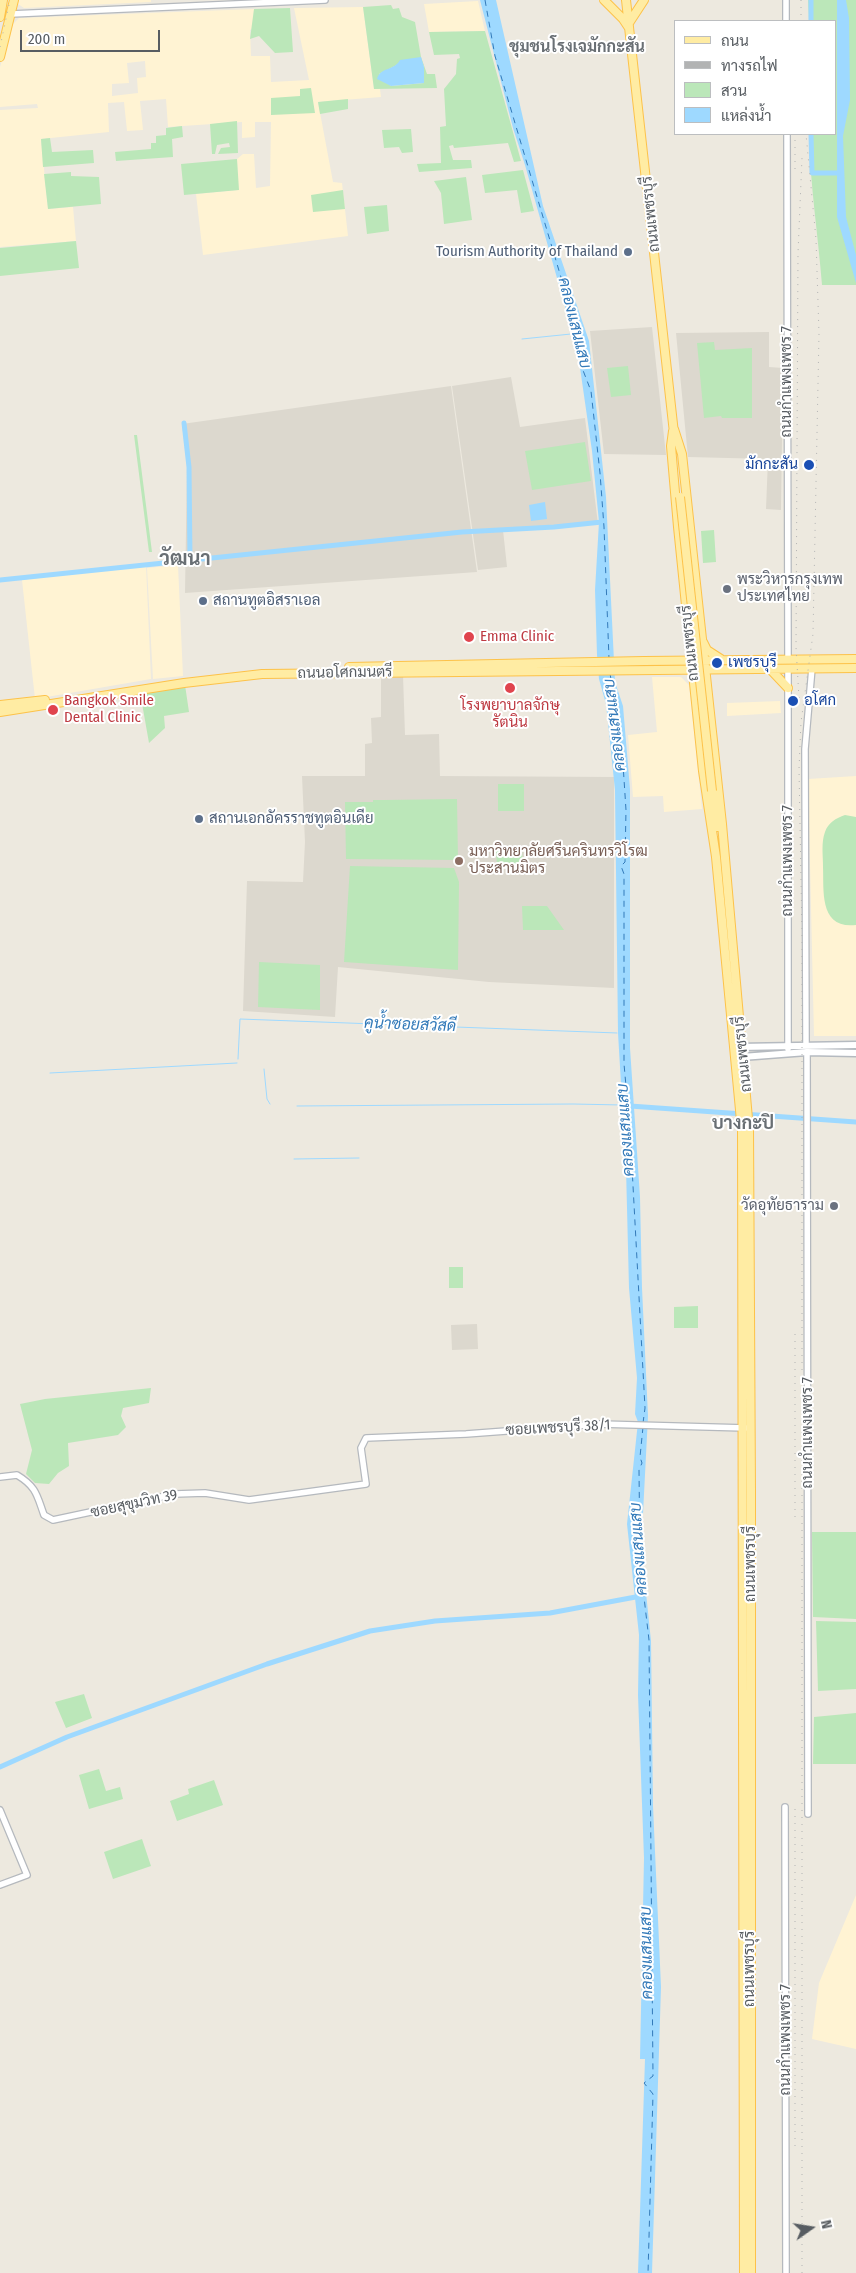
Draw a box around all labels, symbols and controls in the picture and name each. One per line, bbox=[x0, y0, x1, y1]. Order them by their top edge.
scale bar bbox=[22, 20, 162, 52]
legend bbox=[674, 20, 836, 135]
text: 200 m bbox=[28, 30, 65, 48]
text: ถนน bbox=[721, 32, 749, 50]
district label: ชุมชนโรงเจมักกะสัน bbox=[509, 38, 645, 58]
text: ทางรถไฟ bbox=[721, 57, 778, 75]
text: สวน bbox=[721, 82, 747, 100]
text: แหล่งน้ำ bbox=[721, 107, 772, 125]
street label: ถนนเพชรบุรี bbox=[638, 175, 664, 253]
place label: Tourism Authority of Thailand bbox=[436, 243, 618, 261]
marker: Tourism Authority of Thailand bbox=[622, 246, 634, 258]
water label: คลองแสนแสบ bbox=[553, 275, 595, 371]
street label: ถนนกำแพงเพชร 7 bbox=[778, 326, 796, 438]
place label: มักกะสัน bbox=[745, 456, 798, 474]
marker: มักกะสัน bbox=[802, 458, 816, 472]
district label: วัฒนา bbox=[159, 547, 211, 571]
place label: พระวิหารกรุงเทพ ประเทศไทย bbox=[737, 571, 843, 606]
marker: พระวิหารกรุงเทพ ประเทศไทย bbox=[721, 583, 733, 595]
place label: สถานทูตอิสราเอล bbox=[213, 592, 320, 610]
marker: สถานทูตอิสราเอล bbox=[197, 595, 209, 607]
street label: ถนนเพชรบุรี bbox=[677, 604, 703, 682]
place label: Emma Clinic bbox=[480, 628, 554, 646]
marker: Emma Clinic bbox=[462, 630, 476, 644]
place label: เพชรบุรี bbox=[728, 654, 777, 672]
marker: เพชรบุรี bbox=[710, 656, 724, 670]
street label: ถนนอโศกมนตรี bbox=[297, 663, 393, 683]
water label: คลองแสนแสบ bbox=[600, 678, 630, 772]
marker: โรงพยาบาลจักษุ รัตนิน bbox=[503, 681, 517, 695]
place label: Bangkok Smile Dental Clinic bbox=[64, 692, 154, 727]
place label: อโศก bbox=[804, 692, 836, 710]
marker: อโศก bbox=[786, 694, 800, 708]
place label: โรงพยาบาลจักษุ รัตนิน bbox=[460, 697, 560, 732]
marker: Bangkok Smile Dental Clinic bbox=[46, 703, 60, 717]
street label: ถนนกำแพงเพชร 7 bbox=[779, 805, 797, 917]
place label: สถานเอกอัครราชทูตอินเดีย bbox=[209, 810, 374, 828]
marker: สถานเอกอัครราชทูตอินเดีย bbox=[193, 813, 205, 825]
place label: มหาวิทยาลัยศรีนครินทรวิโรฒ ประสานมิตร bbox=[469, 843, 648, 878]
marker: มหาวิทยาลัยศรีนครินทรวิโรฒ ประสานมิตร bbox=[453, 855, 465, 867]
water label: คูน้ำซอยสวัสดี bbox=[364, 1014, 456, 1036]
street label: ถนนเพชรบุรี bbox=[730, 1015, 756, 1093]
water label: คลองแสนแสบ bbox=[613, 1083, 639, 1177]
district label: บางกะปิ bbox=[712, 1113, 774, 1135]
place label: วัดอุทัยธาราม bbox=[741, 1197, 824, 1215]
marker: วัดอุทัยธาราม bbox=[828, 1200, 840, 1212]
street label: ถนนกำแพงเพชร 7 bbox=[799, 1377, 817, 1489]
street label: ซอยเพชรบุรี 38/1 bbox=[505, 1416, 611, 1440]
street label: ซอยสุขุมวิท 39 bbox=[89, 1486, 179, 1522]
water label: คลองแสนแสบ bbox=[626, 1502, 652, 1596]
street label: ถนนเพชรบุรี bbox=[742, 1526, 760, 1602]
water label: คลองแสนแสบ bbox=[637, 1906, 657, 2000]
street label: ถนนเพชรบุรี bbox=[741, 1931, 759, 2007]
street label: ถนนกำแพงเพชร 7 bbox=[777, 1984, 795, 2096]
north arrow bbox=[786, 2203, 836, 2253]
text: N bbox=[817, 2219, 835, 2231]

